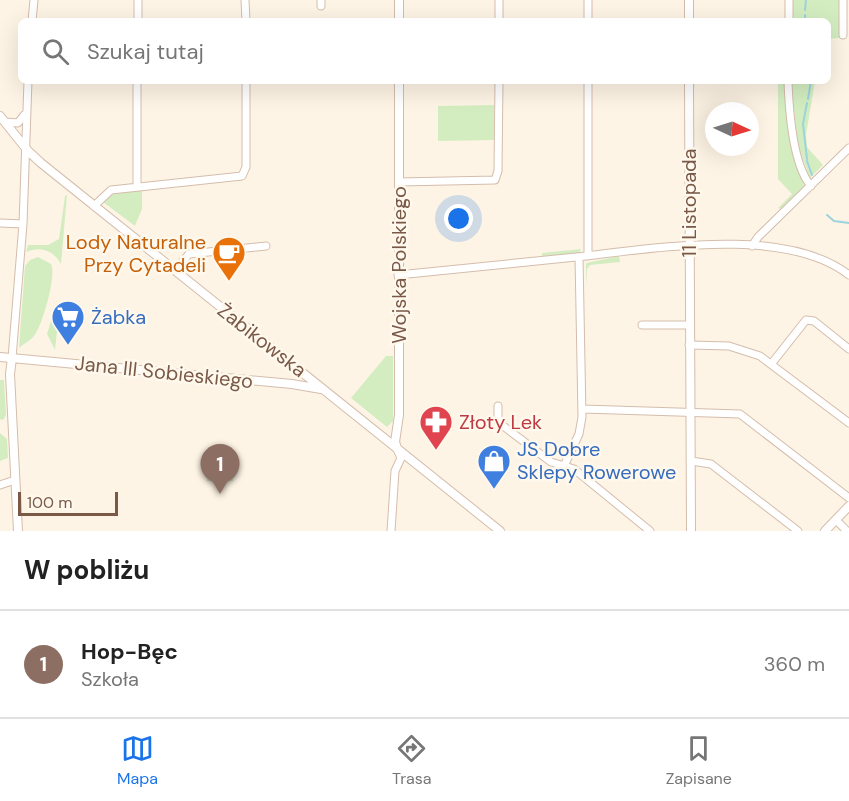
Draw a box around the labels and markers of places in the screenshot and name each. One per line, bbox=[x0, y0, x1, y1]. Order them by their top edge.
place label: Lody Naturalne Przy Cytadeli bbox=[66, 229, 206, 278]
cafe icon: Lody Naturalne Przy Cytadeli bbox=[211, 235, 247, 282]
supermarket icon: Żabka bbox=[50, 299, 86, 346]
place label: Żabka bbox=[91, 304, 146, 330]
pharmacy icon: Złoty Lek bbox=[418, 404, 454, 451]
place label: Złoty Lek bbox=[459, 409, 542, 435]
place label: JS Dobre Sklepy Rowerowe bbox=[517, 436, 676, 485]
shop icon: JS Dobre Sklepy Rowerowe bbox=[476, 443, 512, 490]
pin: 1 bbox=[200, 444, 240, 494]

